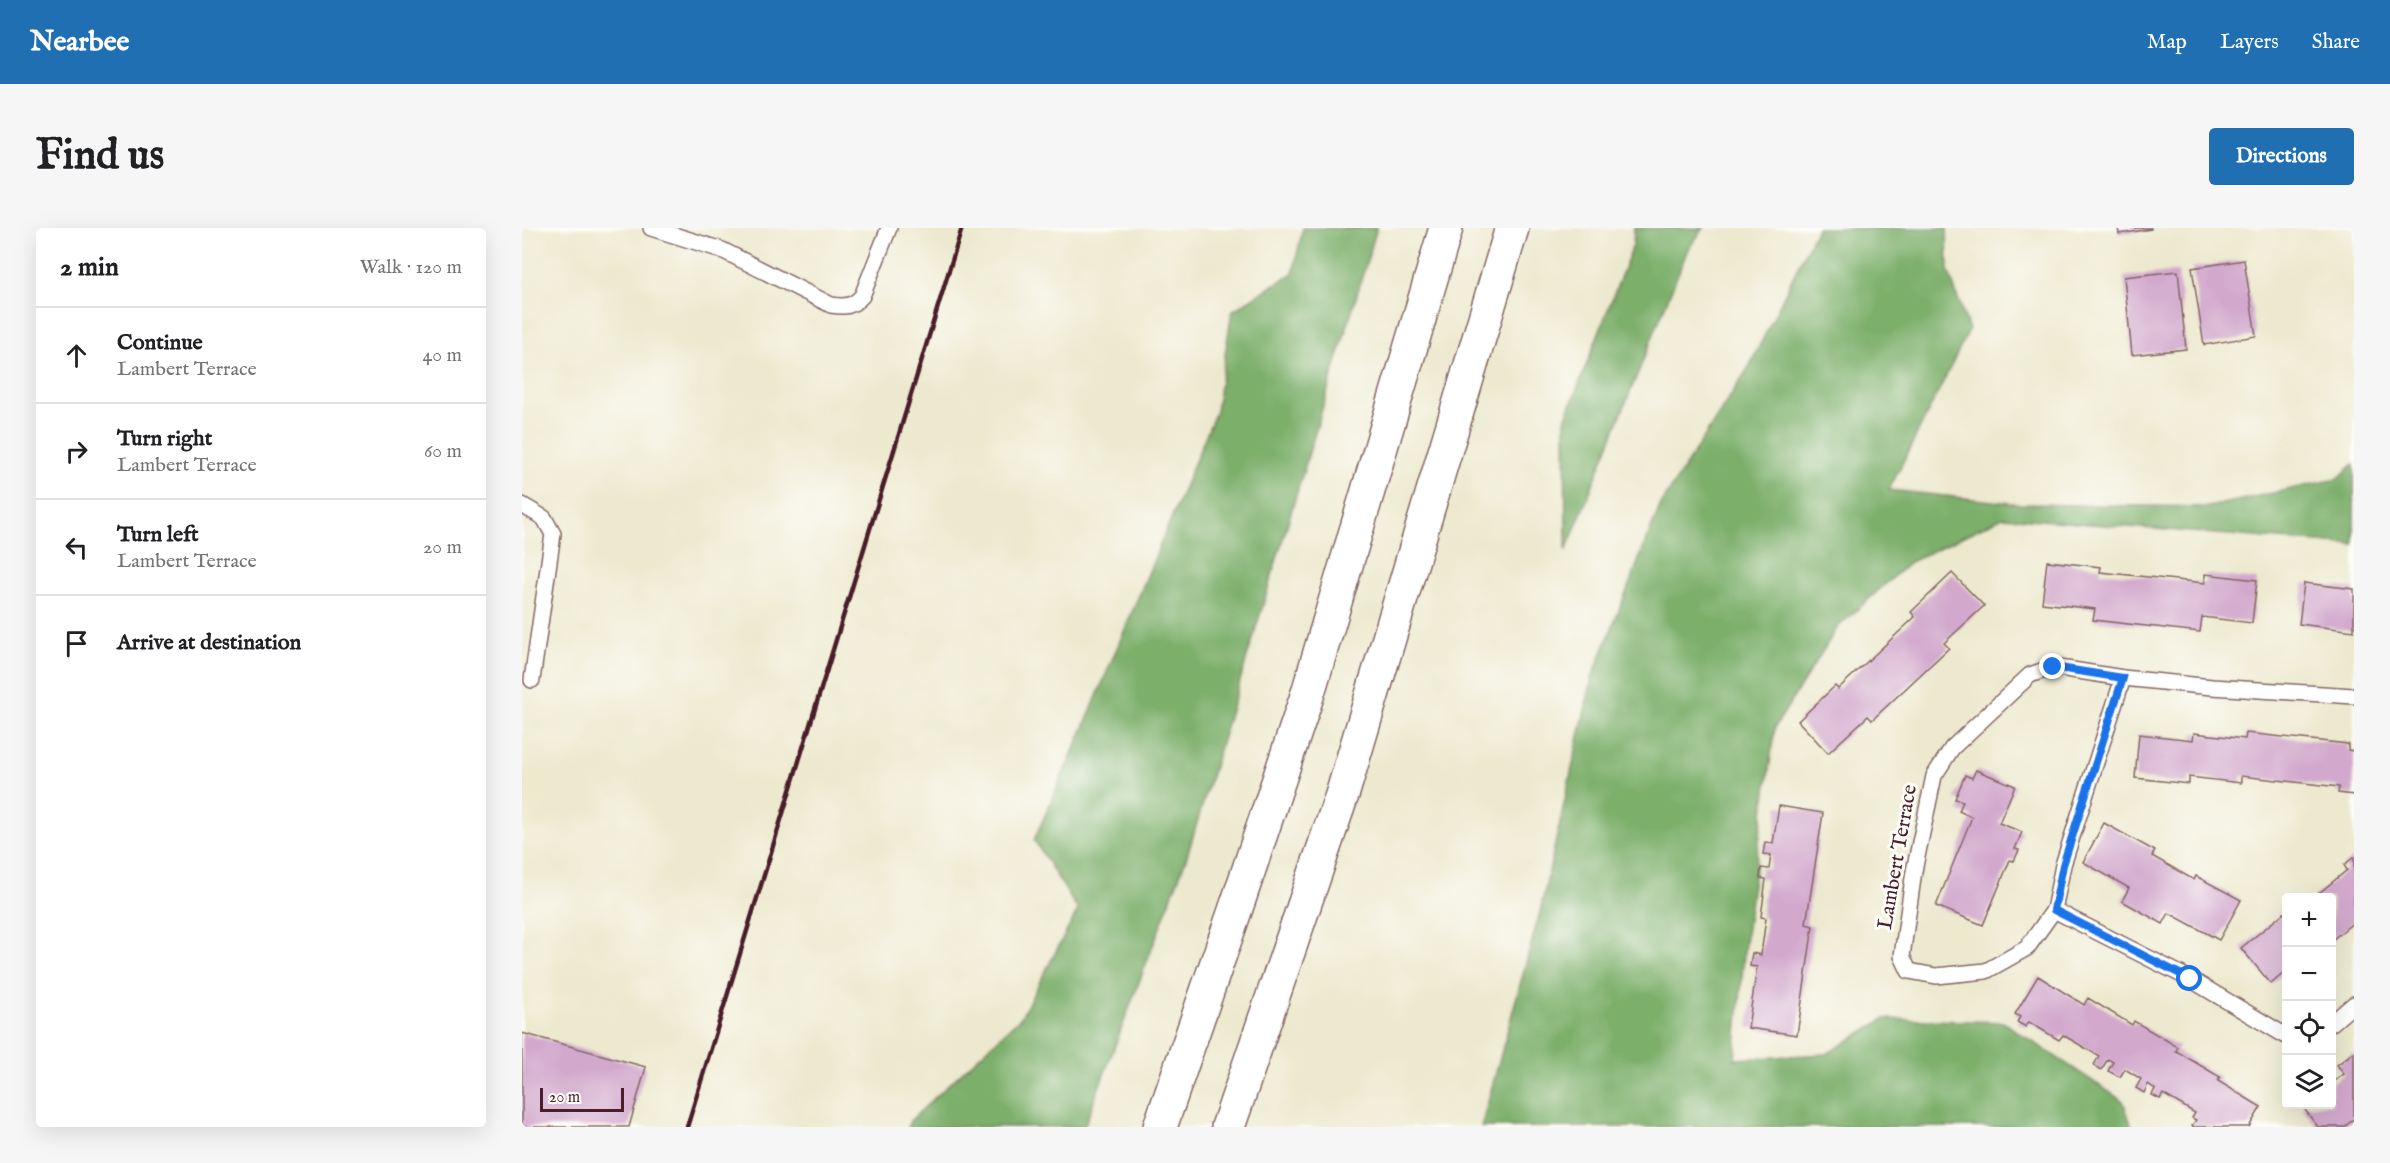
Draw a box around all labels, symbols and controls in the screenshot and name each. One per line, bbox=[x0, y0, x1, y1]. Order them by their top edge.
text: Nearbee bbox=[30, 25, 129, 60]
text: Map bbox=[2147, 29, 2187, 56]
text: Layers bbox=[2220, 29, 2279, 56]
text: Share bbox=[2312, 29, 2360, 56]
button: Directions bbox=[2209, 128, 2354, 185]
text: Find us bbox=[36, 130, 164, 183]
text: 2 min bbox=[60, 251, 119, 284]
text: Walk · 120 m bbox=[360, 255, 462, 280]
text: Continue bbox=[117, 329, 203, 357]
icon: ahead bbox=[60, 339, 93, 372]
text: 40 m bbox=[423, 343, 462, 368]
text: Lambert Terrace bbox=[117, 357, 257, 382]
text: Turn right bbox=[117, 425, 212, 453]
icon: right bbox=[60, 435, 93, 468]
text: 60 m bbox=[424, 439, 462, 464]
text: Lambert Terrace bbox=[117, 453, 257, 478]
text: Turn left bbox=[117, 521, 199, 549]
icon: left bbox=[60, 531, 93, 564]
text: 20 m bbox=[423, 535, 462, 560]
text: Lambert Terrace bbox=[117, 549, 257, 574]
icon: arrive bbox=[60, 627, 93, 660]
text: Arrive at destination bbox=[117, 629, 301, 657]
route end bbox=[2039, 653, 2065, 679]
street label: Lambert Terrace bbox=[1872, 782, 1924, 932]
map controls bbox=[2282, 893, 2336, 1109]
button: + bbox=[2282, 893, 2336, 947]
button: − bbox=[2282, 947, 2336, 1001]
route start bbox=[2176, 965, 2202, 991]
button: locate bbox=[2282, 1001, 2336, 1055]
button: layers bbox=[2282, 1055, 2336, 1109]
scale bar bbox=[540, 1085, 624, 1112]
text: 20 m bbox=[549, 1088, 580, 1108]

